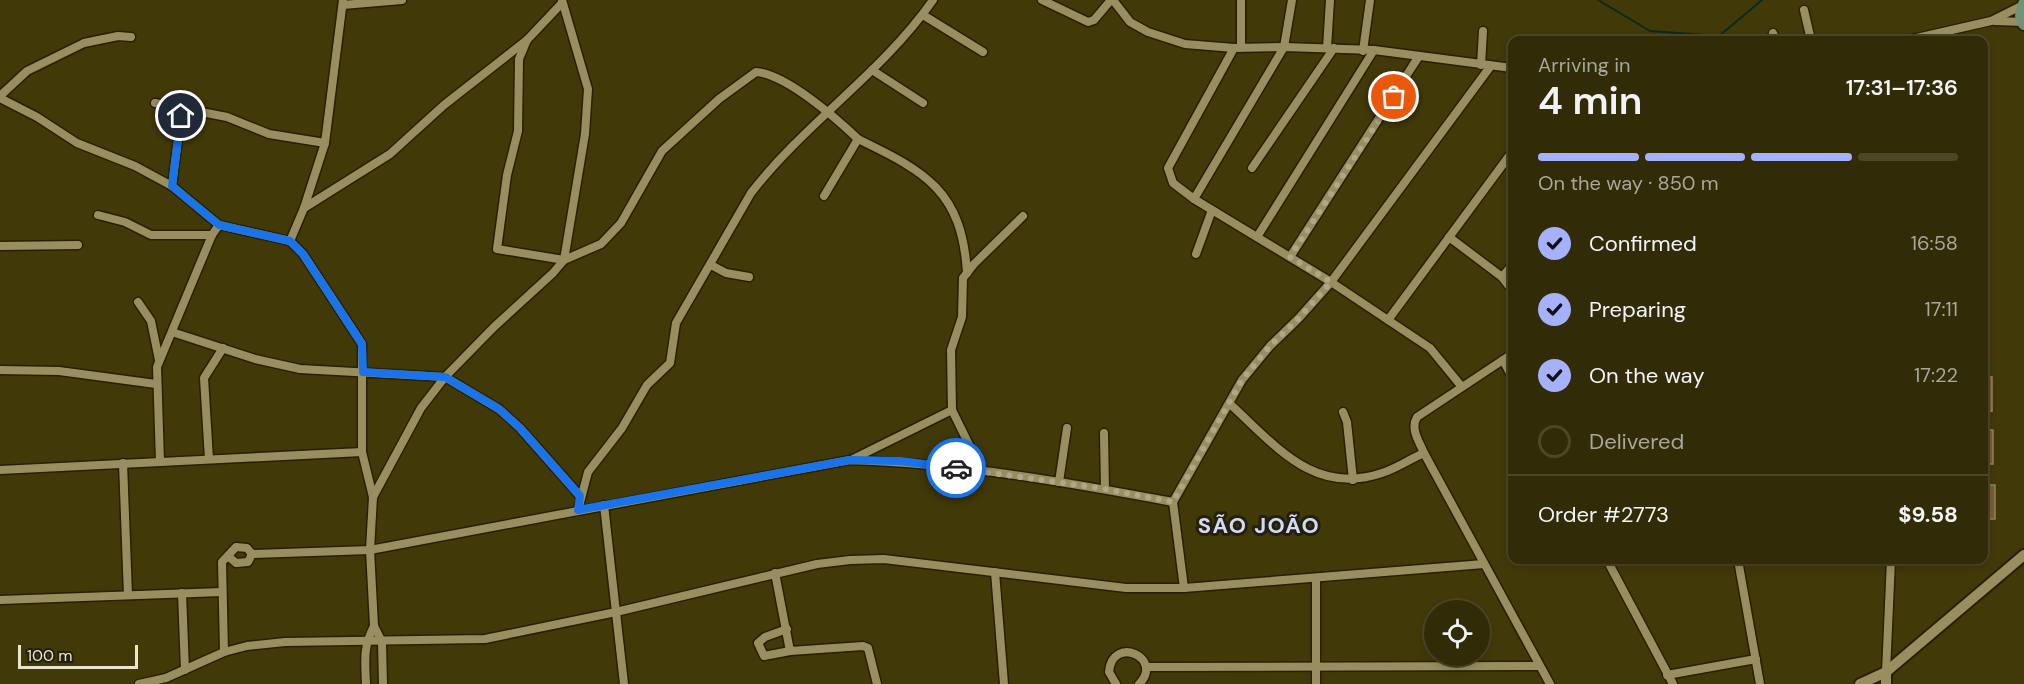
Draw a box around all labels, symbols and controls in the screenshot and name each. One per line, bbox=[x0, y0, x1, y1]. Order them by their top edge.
text: Arriving in bbox=[1538, 52, 1630, 78]
pin bbox=[1368, 71, 1419, 122]
text: 17:31–17:36 bbox=[1846, 73, 1958, 102]
text: 4 min bbox=[1538, 75, 1642, 126]
icon: bag bbox=[1377, 80, 1410, 113]
pin bbox=[155, 90, 206, 141]
icon: home bbox=[164, 99, 197, 132]
text: On the way · 850 m bbox=[1538, 170, 1719, 196]
icon: check bbox=[1538, 227, 1571, 260]
text: Confirmed bbox=[1589, 229, 1697, 258]
text: 16:58 bbox=[1911, 230, 1958, 256]
icon: check bbox=[1538, 293, 1571, 326]
text: Preparing bbox=[1589, 295, 1686, 324]
text: 17:11 bbox=[1925, 296, 1958, 322]
icon: check bbox=[1538, 359, 1571, 392]
text: On the way bbox=[1589, 361, 1704, 390]
text: 17:22 bbox=[1914, 362, 1958, 388]
text: Delivered bbox=[1589, 427, 1684, 456]
courier bbox=[926, 438, 986, 498]
icon: car bbox=[940, 452, 973, 485]
text: Order #2773 bbox=[1538, 500, 1669, 529]
text: $9.58 bbox=[1898, 500, 1958, 529]
district label: SÃO JOÃO bbox=[1198, 511, 1320, 540]
map controls bbox=[1424, 600, 1490, 666]
button: locate bbox=[1424, 600, 1490, 666]
scale bar bbox=[18, 642, 138, 670]
text: 100 m bbox=[27, 645, 72, 666]

